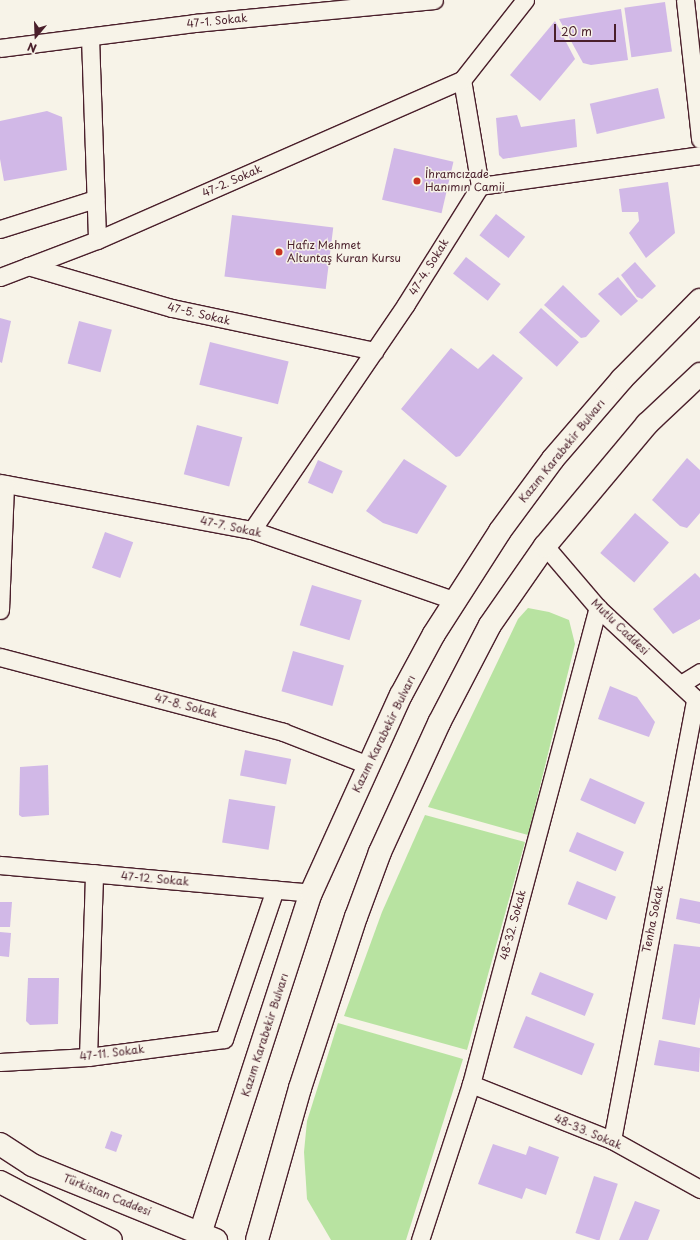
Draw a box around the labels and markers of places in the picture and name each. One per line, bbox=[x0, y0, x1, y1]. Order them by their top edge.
place label: İhramcızade Hanımın Camii bbox=[425, 168, 505, 194]
marker: İhramcızade Hanımın Camii bbox=[412, 176, 422, 186]
place label: Hafız Mehmet Altuntaş Kuran Kursu bbox=[287, 239, 401, 265]
marker: Hafız Mehmet Altuntaş Kuran Kursu bbox=[274, 247, 284, 257]

